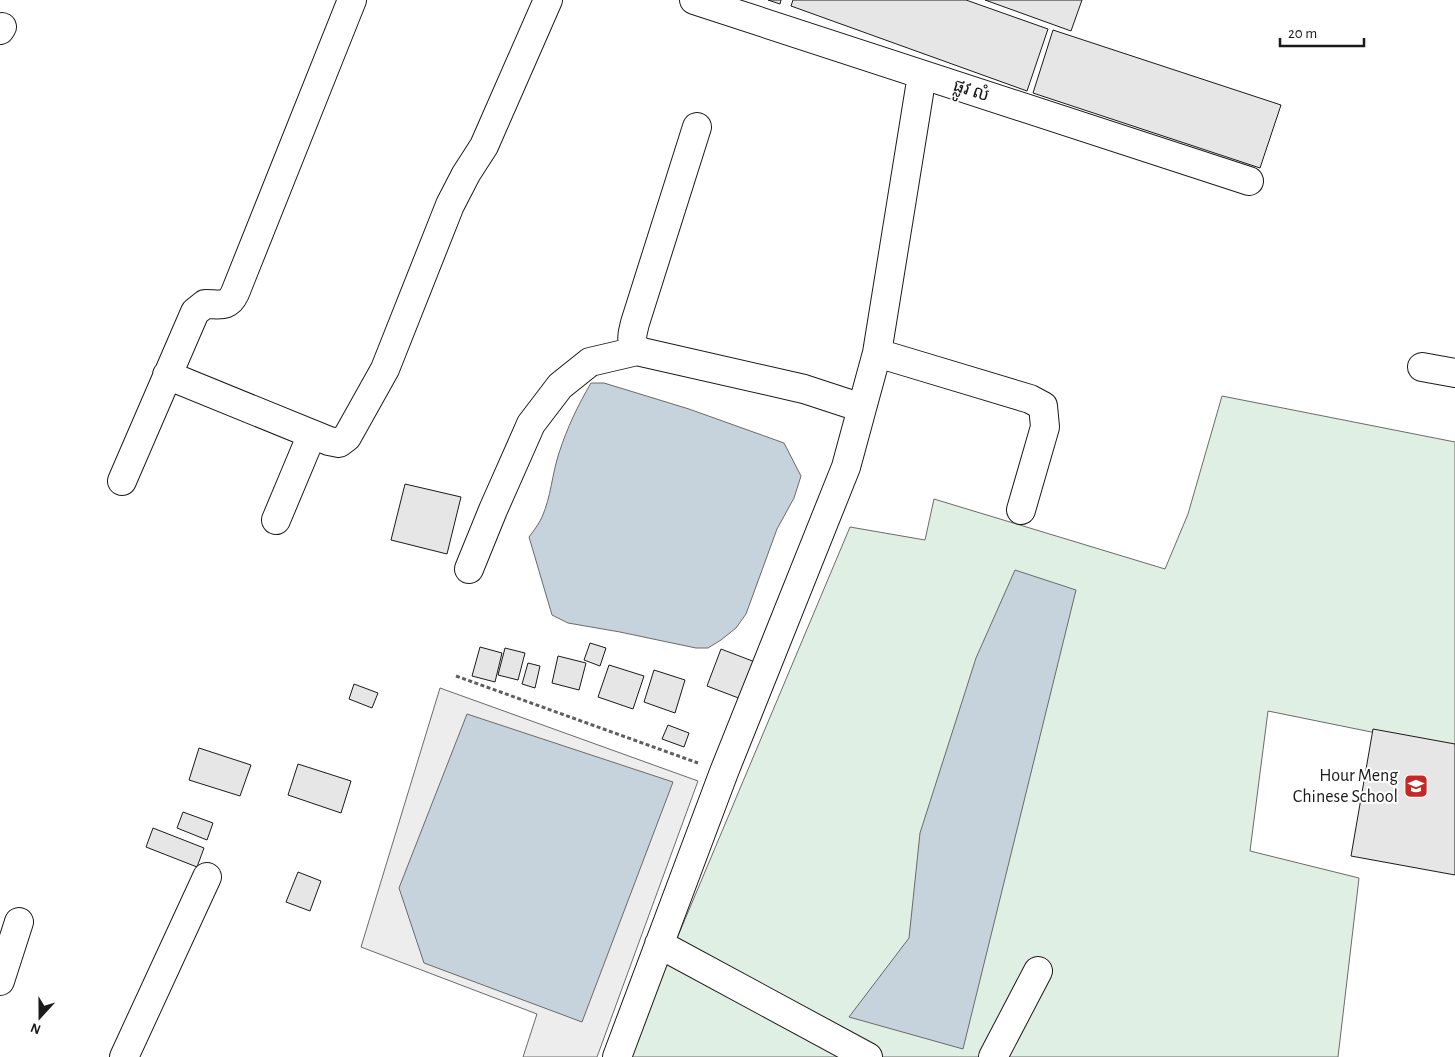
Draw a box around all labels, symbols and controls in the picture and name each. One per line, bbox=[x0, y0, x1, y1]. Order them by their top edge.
scale bar bbox=[1280, 15, 1364, 47]
text: 20 m bbox=[1288, 26, 1317, 41]
street label: ផ្លូវ លំ bbox=[949, 74, 992, 111]
place label: Hour Meng Chinese School bbox=[1293, 767, 1398, 806]
school or university icon: Hour Meng Chinese School bbox=[1403, 773, 1429, 799]
north arrow bbox=[15, 992, 65, 1042]
text: N bbox=[29, 1020, 43, 1036]

